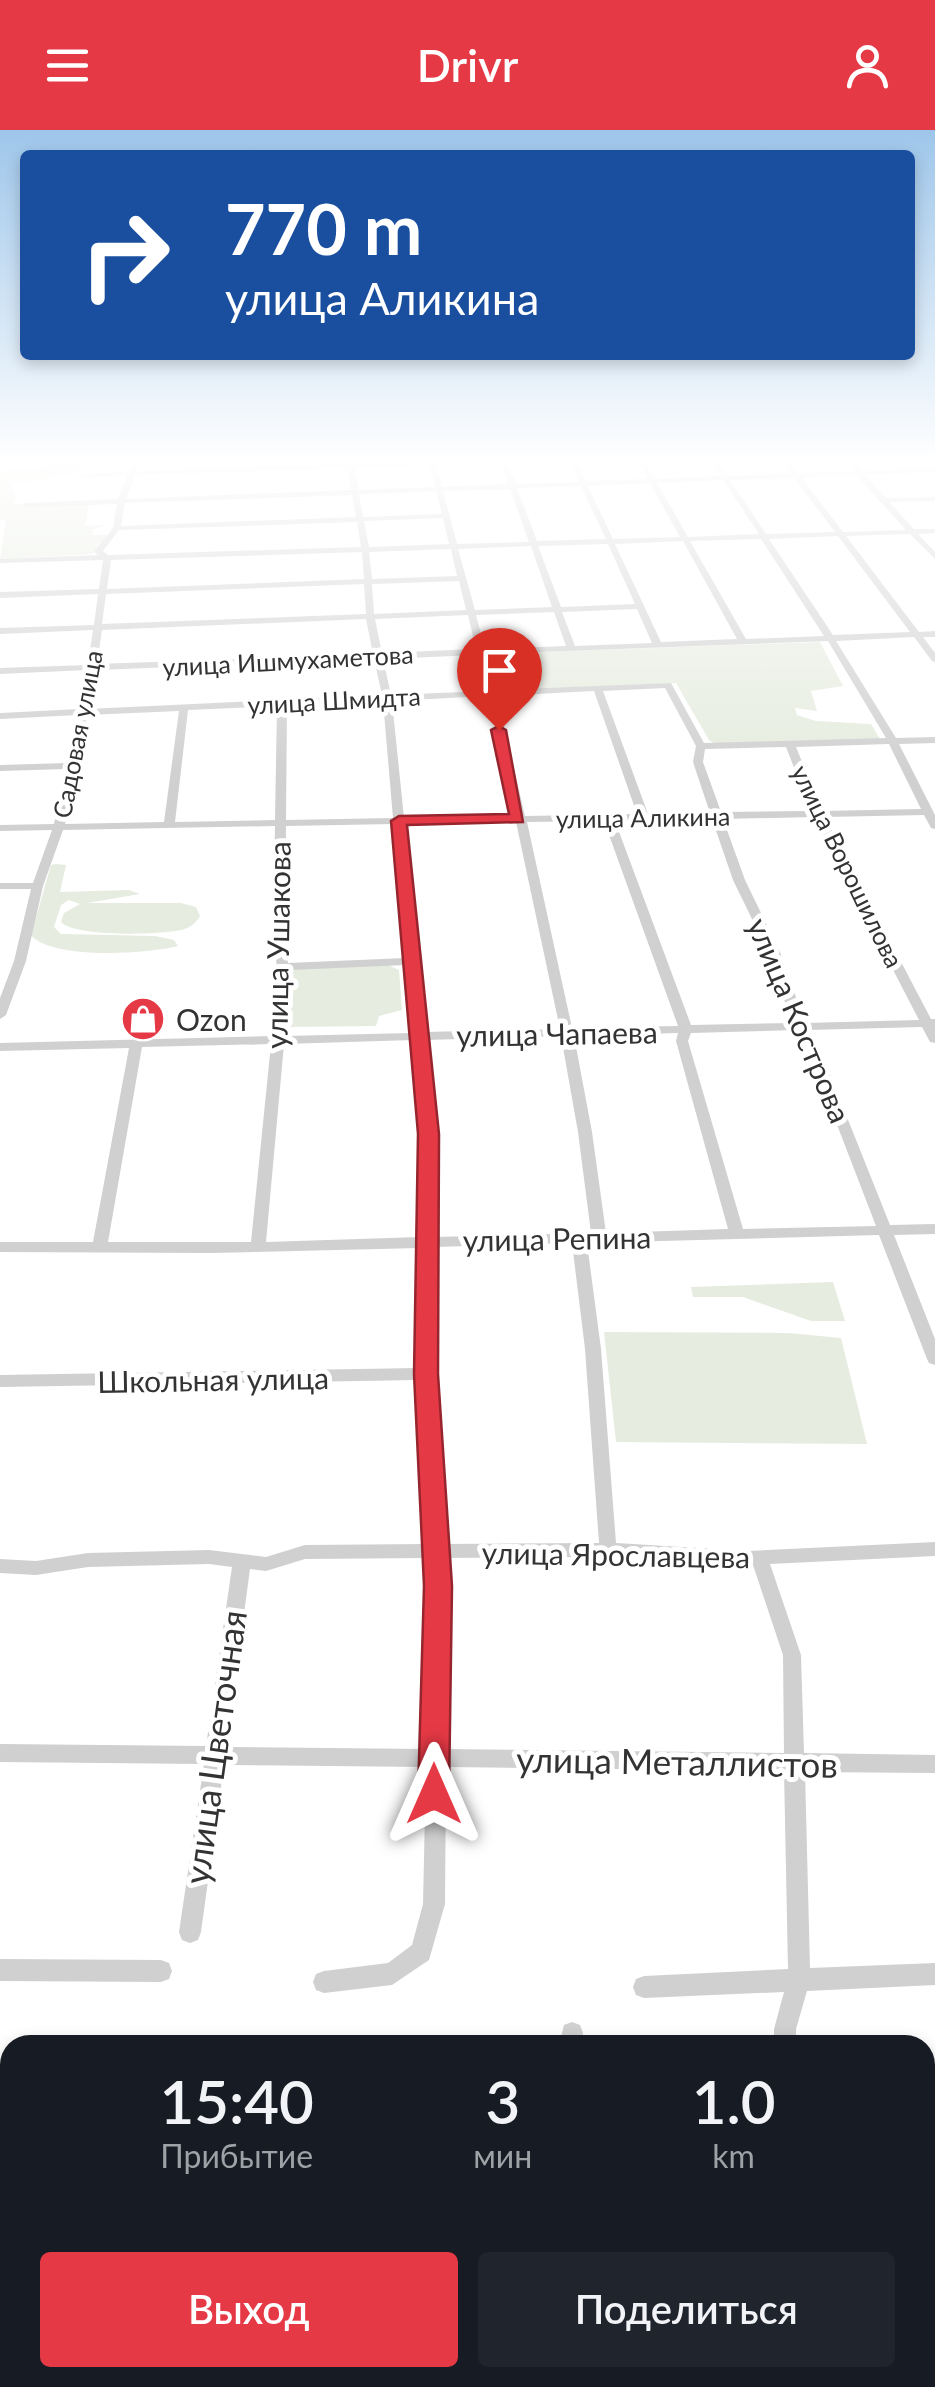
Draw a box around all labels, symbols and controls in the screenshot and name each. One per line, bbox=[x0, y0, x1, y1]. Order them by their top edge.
icon: menu bbox=[40, 38, 95, 93]
text: Drivr bbox=[417, 38, 518, 92]
icon: person bbox=[840, 38, 895, 93]
text: 770 m bbox=[225, 186, 422, 270]
icon: right bbox=[60, 190, 190, 320]
text: улица Аликина bbox=[225, 271, 539, 325]
pin bbox=[457, 628, 542, 731]
street label: улица Ишмухаметова bbox=[162, 638, 414, 682]
icon: arrive bbox=[472, 643, 527, 698]
street label: Садовая улица bbox=[46, 648, 108, 820]
street label: улица Шмидта bbox=[247, 680, 421, 720]
street label: улица Ворошилова bbox=[786, 760, 910, 972]
street label: улица Аликина bbox=[555, 800, 731, 834]
street label: улица Ушакова bbox=[257, 841, 297, 1049]
street label: улица Кострова bbox=[741, 912, 859, 1128]
shop icon: Ozon bbox=[120, 996, 166, 1042]
place label: Ozon bbox=[176, 1001, 247, 1037]
street label: улица Чапаева bbox=[456, 1013, 658, 1053]
street label: улица Репина bbox=[462, 1218, 652, 1258]
street label: Школьная улица bbox=[97, 1359, 329, 1399]
street label: улица Ярославцева bbox=[482, 1534, 750, 1574]
street label: улица Цветочная bbox=[174, 1607, 254, 1887]
street label: улица Металлистов bbox=[516, 1737, 838, 1785]
position arrow bbox=[382, 1742, 486, 1846]
text: 15:40 bbox=[159, 2065, 314, 2137]
text: 3 bbox=[485, 2065, 520, 2137]
text: 1.0 bbox=[692, 2065, 776, 2137]
text: Прибытие bbox=[160, 2136, 313, 2175]
text: мин bbox=[473, 2136, 532, 2175]
text: km bbox=[712, 2136, 755, 2175]
button: Выход bbox=[40, 2252, 458, 2367]
button: Поделиться bbox=[478, 2252, 895, 2367]

